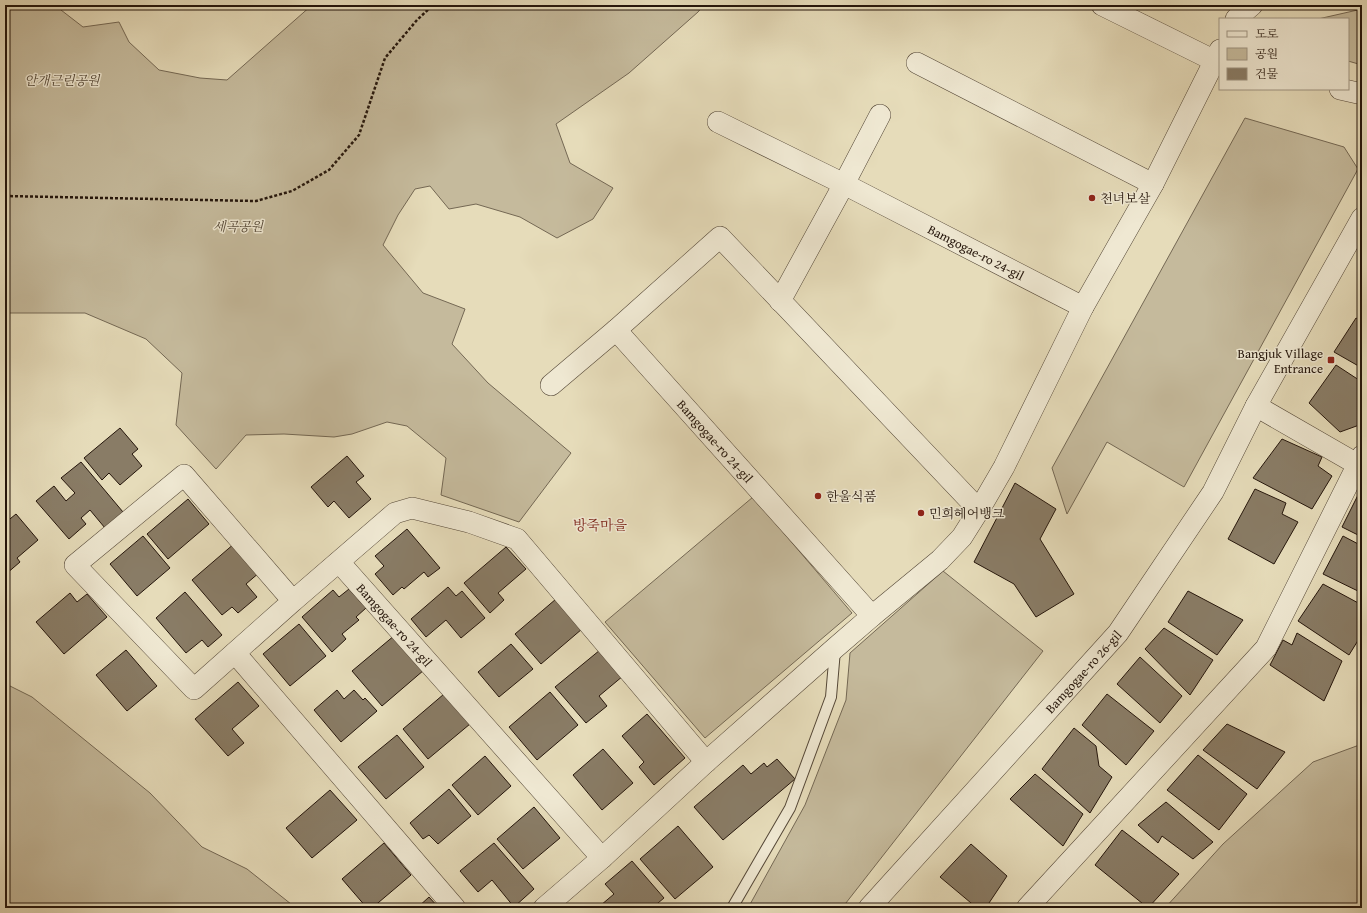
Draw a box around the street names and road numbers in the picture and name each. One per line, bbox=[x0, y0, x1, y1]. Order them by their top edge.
street label: Bamgogae-ro 24-gil bbox=[924, 220, 1028, 285]
street label: Bamgogae-ro 24-gil bbox=[672, 395, 758, 487]
street label: Bamgogae-ro 24-gil bbox=[352, 579, 437, 671]
street label: Bamgogae-ro 26-gil bbox=[1041, 626, 1126, 718]

